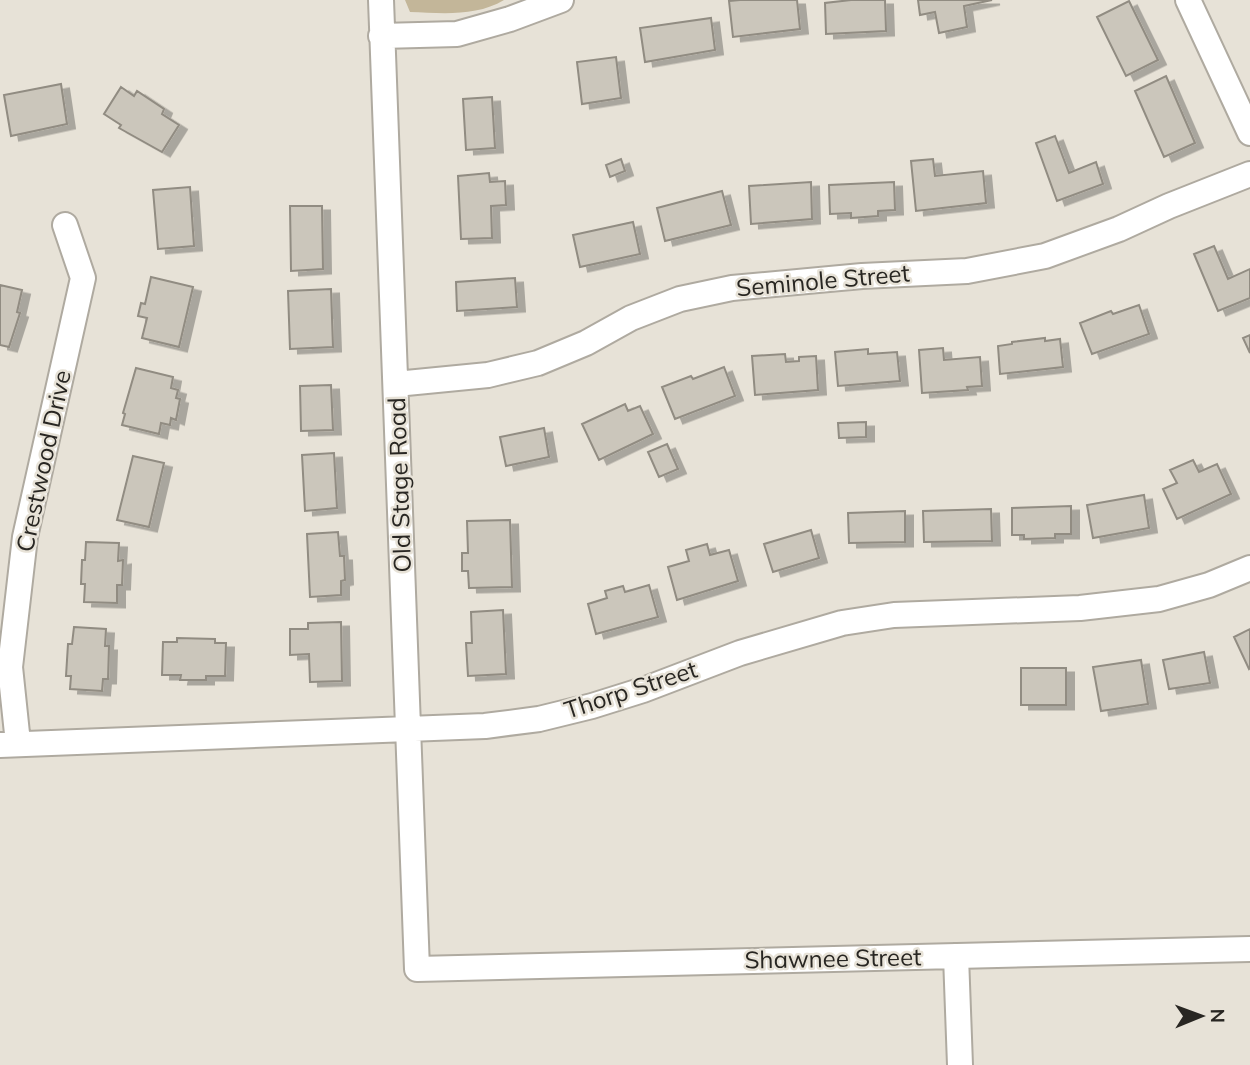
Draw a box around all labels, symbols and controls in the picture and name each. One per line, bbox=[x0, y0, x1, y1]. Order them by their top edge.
street label: Seminole Street bbox=[735, 257, 911, 303]
street label: Crestwood Drive bbox=[9, 367, 77, 554]
street label: Old Stage Road bbox=[381, 397, 417, 573]
street label: Thorp Street bbox=[560, 653, 701, 725]
street label: Shawnee Street bbox=[744, 941, 922, 975]
north arrow bbox=[1166, 981, 1236, 1051]
text: N bbox=[1206, 1008, 1230, 1023]

